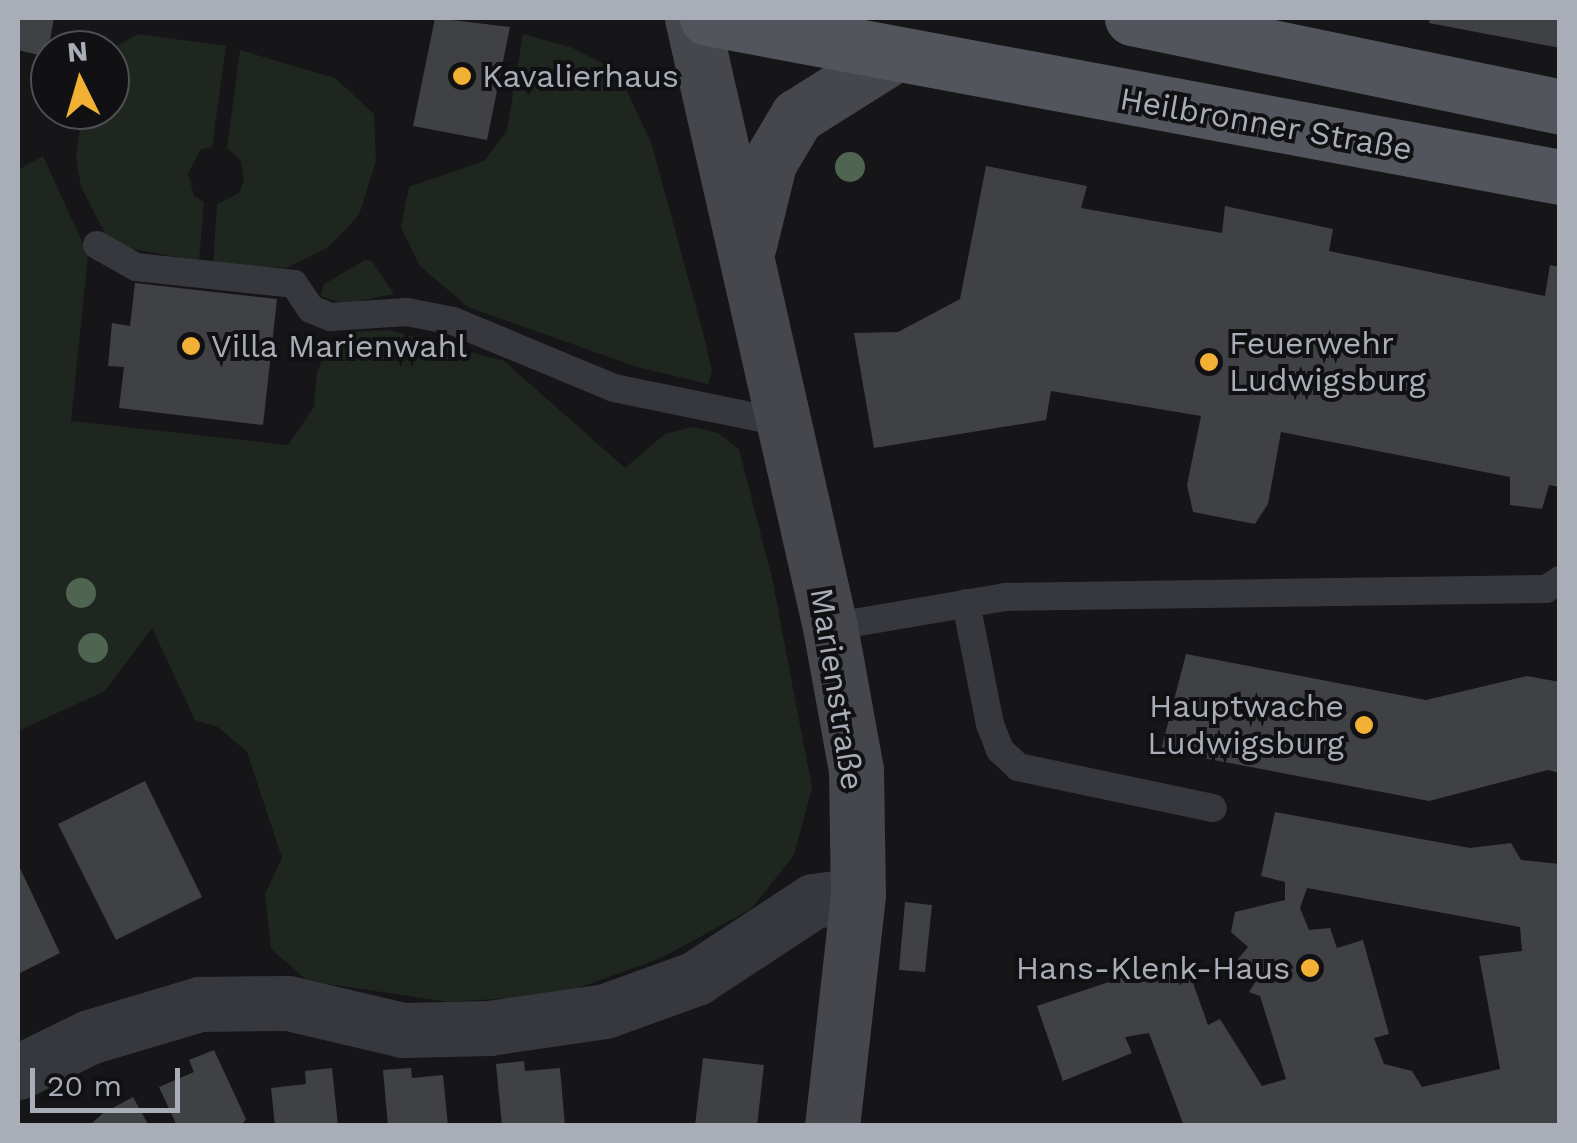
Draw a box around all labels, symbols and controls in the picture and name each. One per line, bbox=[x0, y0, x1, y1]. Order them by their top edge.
north arrow bbox=[30, 30, 130, 130]
text: N bbox=[66, 34, 89, 69]
place label: Kavalierhaus bbox=[482, 57, 679, 95]
marker: Kavalierhaus bbox=[451, 65, 473, 87]
street label: Heilbronner Straße bbox=[1117, 79, 1415, 169]
place label: Feuerwehr Ludwigsburg bbox=[1229, 325, 1426, 400]
place label: Villa Marienwahl bbox=[211, 327, 468, 365]
marker: Villa Marienwahl bbox=[180, 335, 202, 357]
marker: Feuerwehr Ludwigsburg bbox=[1198, 351, 1220, 373]
street label: Marienstraße bbox=[802, 585, 872, 793]
place label: Hauptwache Ludwigsburg bbox=[1147, 688, 1344, 763]
marker: Hauptwache Ludwigsburg bbox=[1353, 714, 1375, 736]
place label: Hans-Klenk-Haus bbox=[1016, 949, 1290, 987]
marker: Hans-Klenk-Haus bbox=[1299, 957, 1321, 979]
scale bar bbox=[35, 1048, 185, 1110]
text: 20 m bbox=[47, 1068, 122, 1103]

